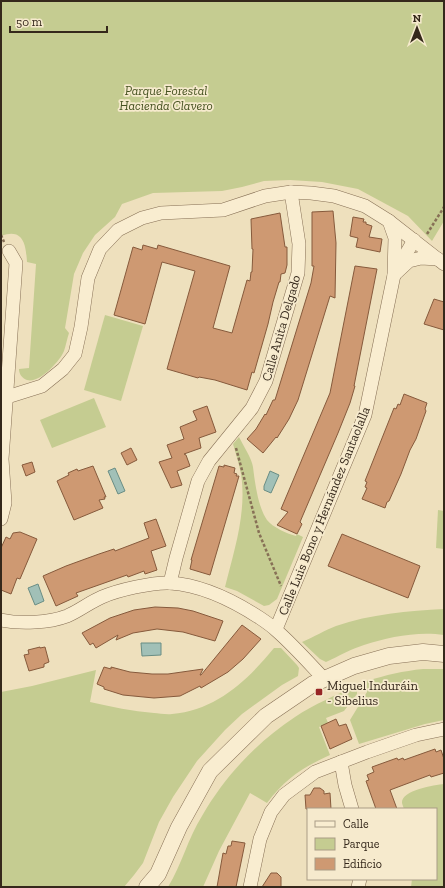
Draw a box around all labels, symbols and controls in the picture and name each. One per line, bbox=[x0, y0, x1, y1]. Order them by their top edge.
scale bar bbox=[10, 8, 107, 34]
north arrow bbox=[397, 8, 437, 48]
text: N bbox=[413, 12, 422, 25]
text: 50 m bbox=[16, 15, 43, 29]
park label: Parque Forestal Hacienda Clavero bbox=[119, 83, 213, 113]
street label: Calle Anita Delgado bbox=[259, 273, 303, 383]
street label: Calle Luis Bono y Hernández Santaolalla bbox=[275, 404, 373, 617]
place label: Miguel Induráin - Sibelius bbox=[327, 678, 418, 708]
marker: Miguel Induráin - Sibelius bbox=[314, 687, 324, 697]
legend bbox=[307, 808, 437, 880]
text: Calle bbox=[343, 817, 369, 831]
text: Parque bbox=[343, 837, 380, 851]
text: Edificio bbox=[343, 857, 382, 871]

